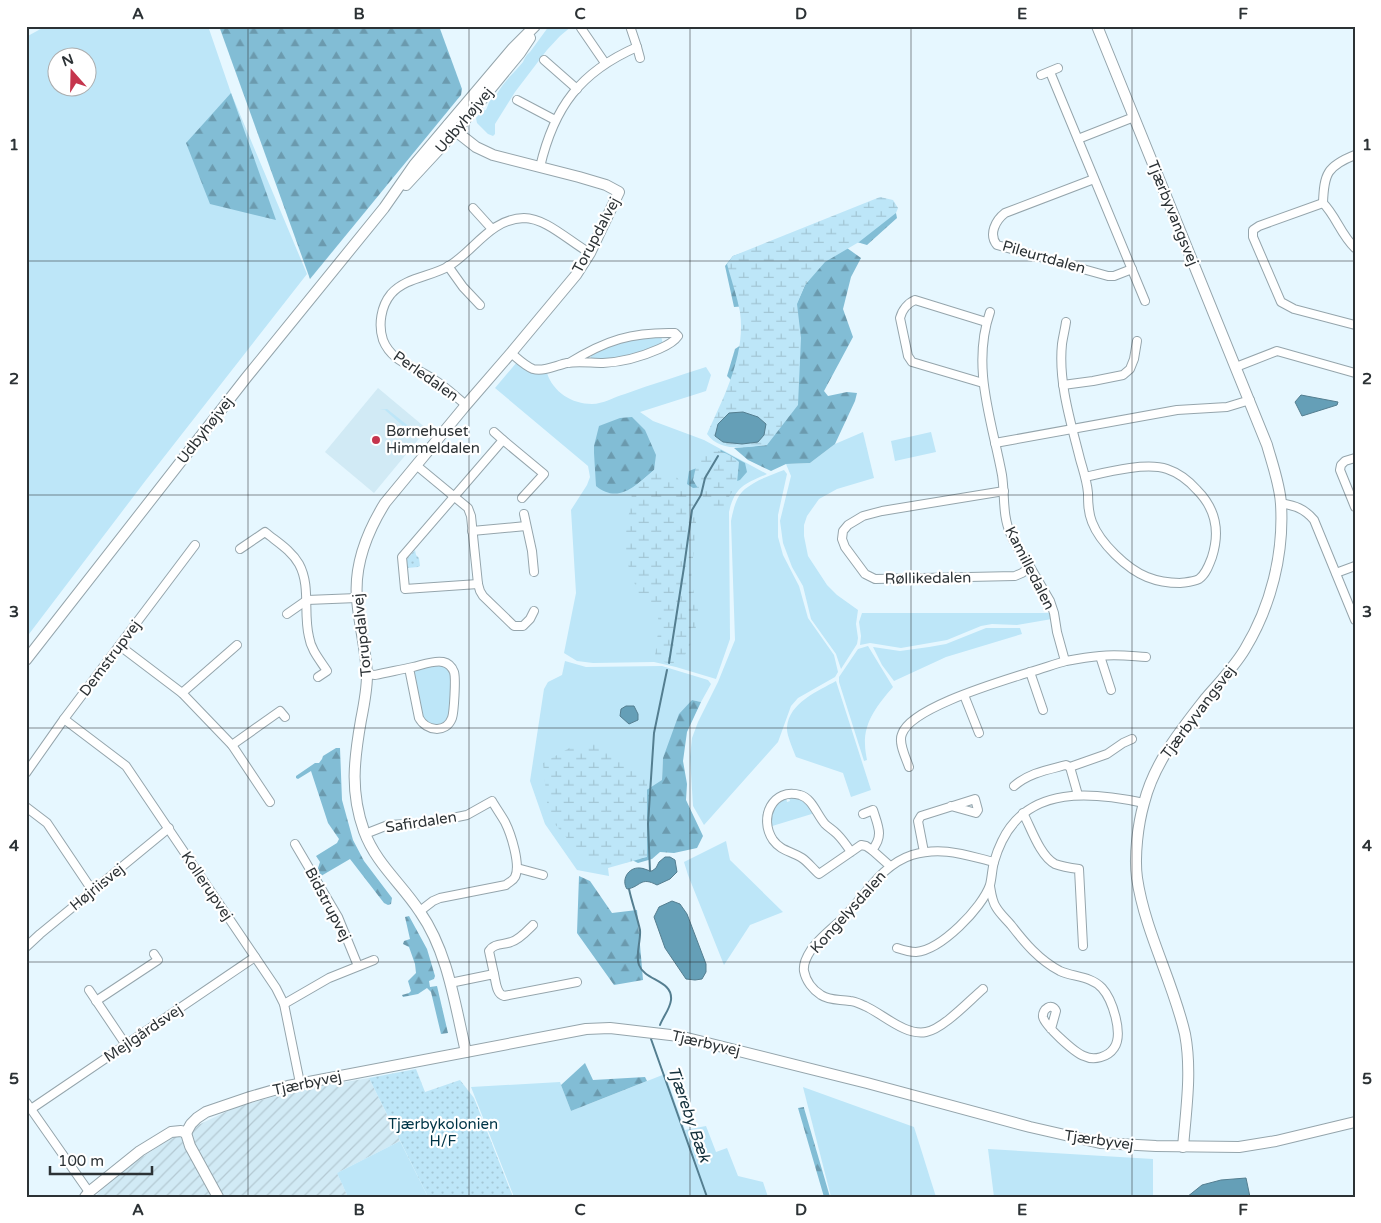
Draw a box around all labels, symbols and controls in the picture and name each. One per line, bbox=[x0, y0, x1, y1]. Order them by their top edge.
text: A bbox=[132, 4, 144, 24]
text: B bbox=[353, 4, 365, 24]
text: C bbox=[574, 4, 586, 24]
text: D bbox=[795, 4, 807, 24]
text: E bbox=[1017, 4, 1027, 24]
text: F bbox=[1238, 4, 1248, 24]
north arrow bbox=[48, 48, 98, 98]
text: N bbox=[60, 50, 76, 70]
street label: Udbyhøjvej bbox=[431, 83, 497, 157]
text: 1 bbox=[9, 135, 19, 155]
text: 1 bbox=[1362, 135, 1372, 155]
street label: Tjærbyvangsvej bbox=[1144, 158, 1202, 268]
street label: Torupdalvej bbox=[568, 194, 624, 276]
street label: Pileurtdalen bbox=[1000, 237, 1088, 277]
street label: Perledalen bbox=[390, 347, 462, 405]
text: 2 bbox=[9, 369, 19, 389]
text: 2 bbox=[1362, 369, 1372, 389]
street label: Udbyhøjvej bbox=[173, 393, 237, 467]
place label: Børnehuset Himmeldalen bbox=[386, 422, 480, 457]
marker: Børnehuset Himmeldalen bbox=[370, 434, 382, 446]
street label: Kamilledalen bbox=[1001, 523, 1059, 613]
street label: Røllikedalen bbox=[884, 568, 972, 588]
street label: Torupdalvej bbox=[349, 593, 375, 677]
text: 3 bbox=[9, 602, 19, 622]
text: 3 bbox=[1362, 602, 1372, 622]
street label: Demstrupvej bbox=[76, 616, 144, 700]
street label: Tjærbyvangsvej bbox=[1157, 662, 1239, 762]
street label: Safirdalen bbox=[384, 807, 458, 837]
text: 4 bbox=[9, 836, 19, 856]
text: 4 bbox=[1362, 836, 1372, 856]
street label: Kollerupvej bbox=[177, 848, 237, 924]
street label: Højriisvej bbox=[66, 860, 128, 914]
street label: Bidstrupvej bbox=[301, 864, 355, 944]
street label: Kongelysdalen bbox=[806, 867, 890, 957]
street label: Mejlgårdsvej bbox=[100, 1000, 186, 1066]
street label: Tjærbyvej bbox=[670, 1026, 742, 1060]
water label: Tjæreby Bæk bbox=[663, 1064, 715, 1166]
street label: Tjærbyvej bbox=[271, 1067, 343, 1099]
text: 5 bbox=[9, 1069, 19, 1089]
text: 5 bbox=[1362, 1069, 1372, 1089]
park label: Tjærbykolonien H/F bbox=[388, 1115, 498, 1150]
street label: Tjærbyvej bbox=[1063, 1126, 1135, 1154]
scale bar bbox=[50, 1143, 152, 1175]
text: 100 m bbox=[58, 1152, 104, 1170]
text: A bbox=[132, 1200, 144, 1220]
text: B bbox=[353, 1200, 365, 1220]
text: C bbox=[574, 1200, 586, 1220]
text: D bbox=[795, 1200, 807, 1220]
text: E bbox=[1017, 1200, 1027, 1220]
text: F bbox=[1238, 1200, 1248, 1220]

